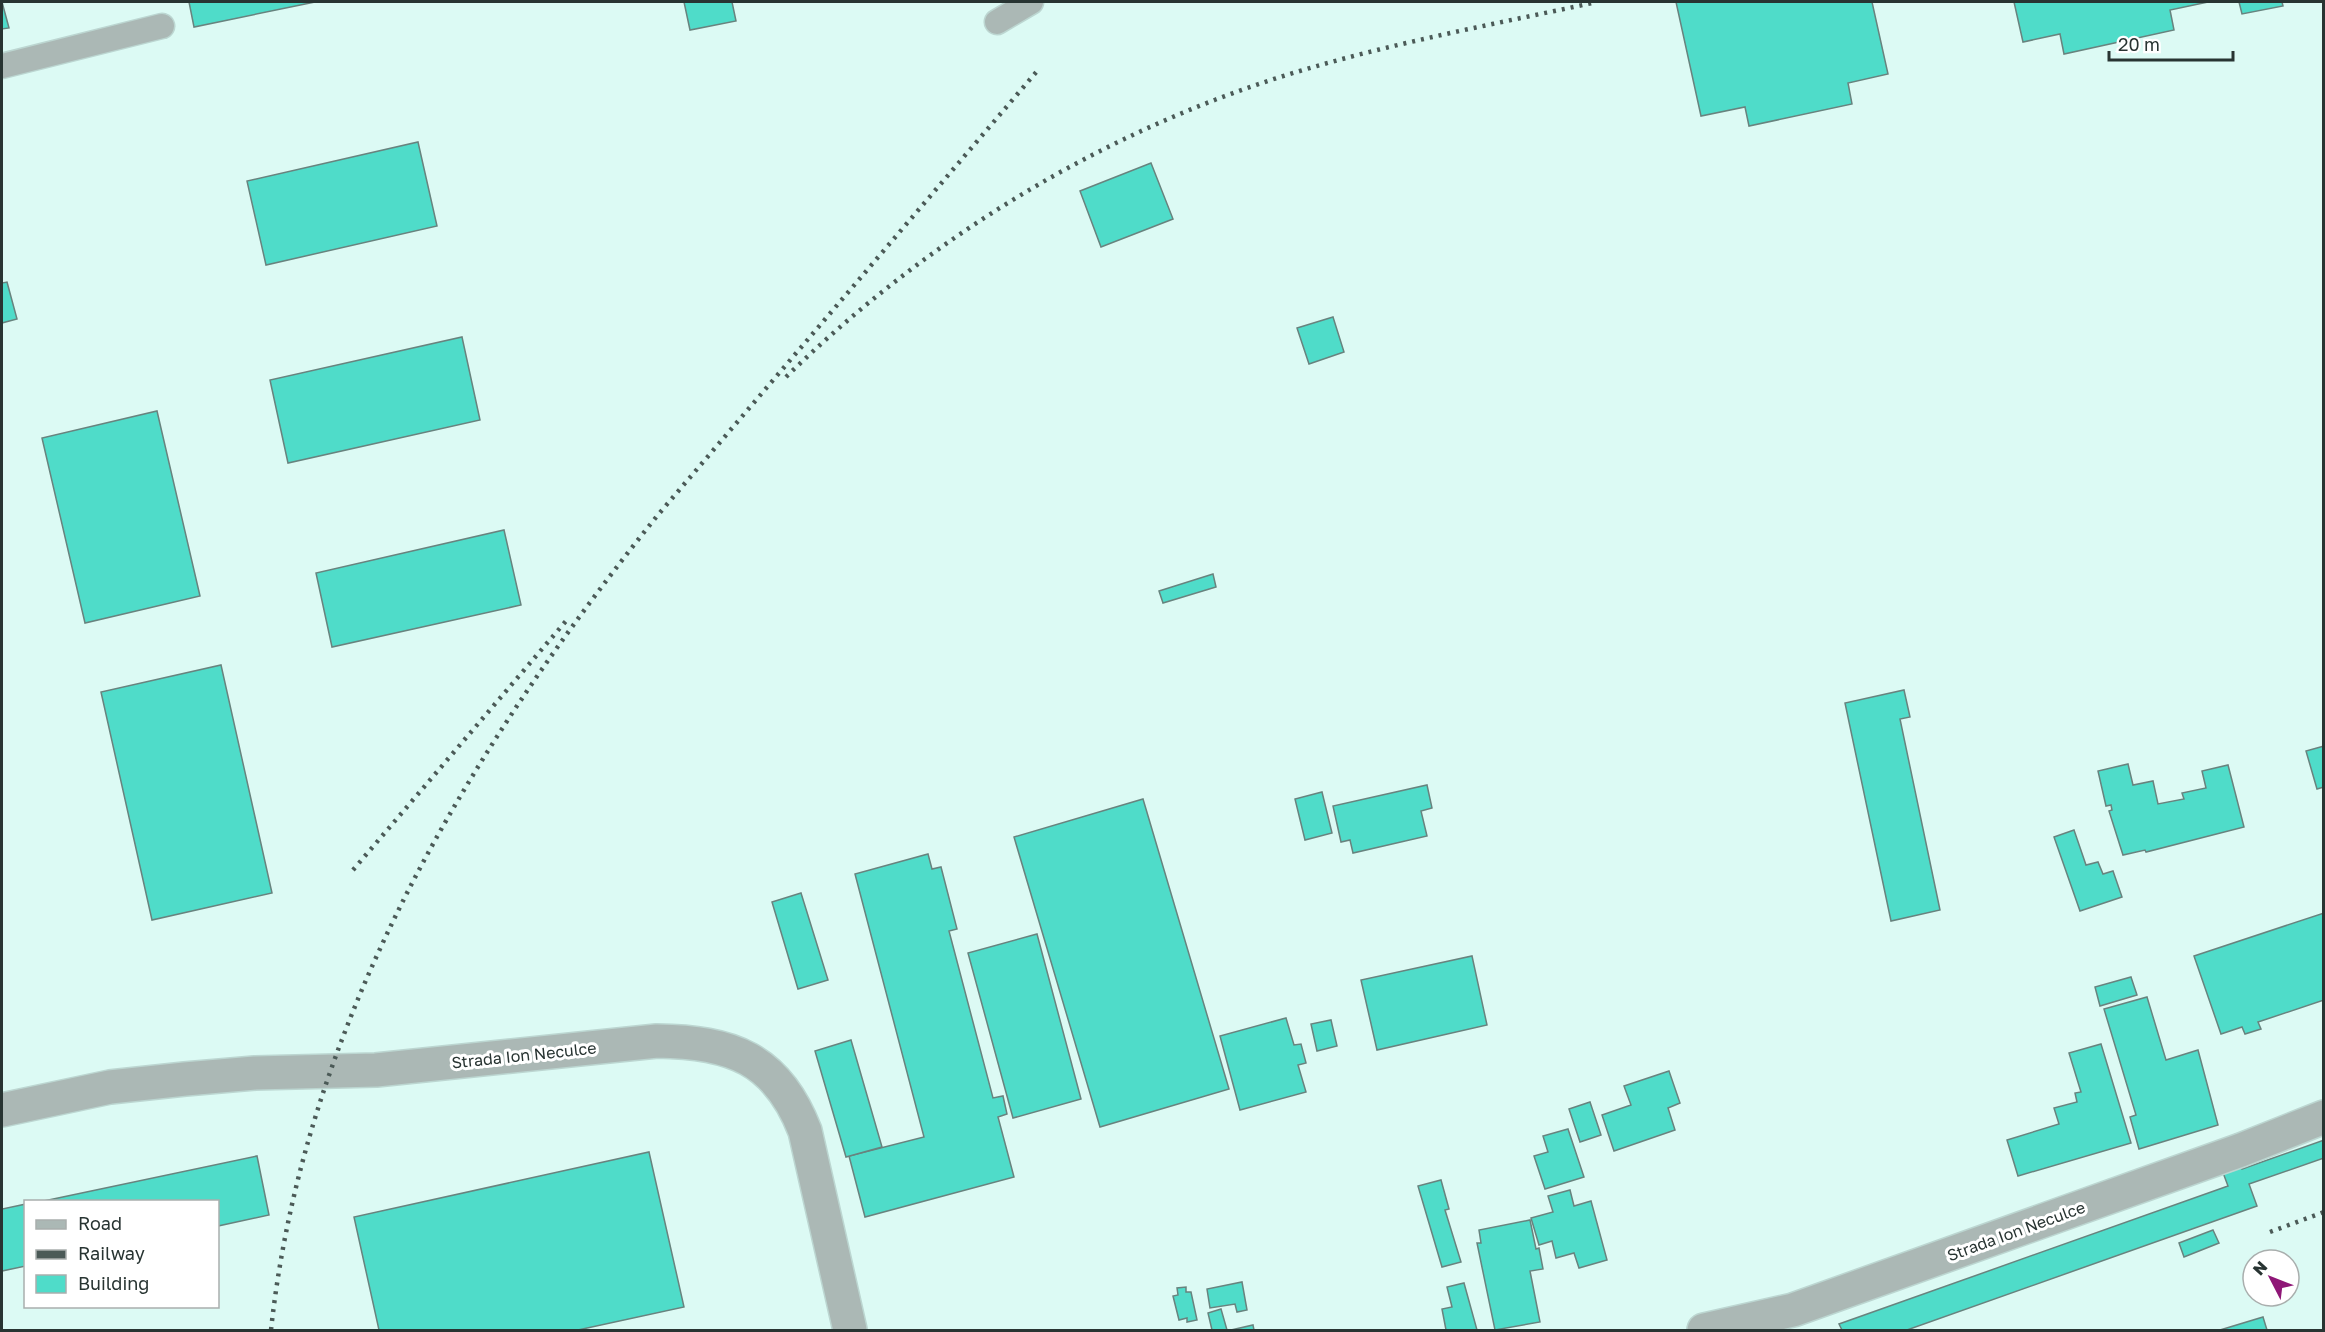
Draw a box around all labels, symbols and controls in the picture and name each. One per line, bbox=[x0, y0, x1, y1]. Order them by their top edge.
scale bar bbox=[2109, 24, 2234, 62]
text: 20 m bbox=[2118, 33, 2160, 55]
street label: Strada Ion Neculce bbox=[451, 1037, 597, 1073]
street label: Strada Ion Neculce bbox=[1944, 1197, 2088, 1265]
legend bbox=[24, 1200, 219, 1308]
text: Road bbox=[78, 1212, 122, 1234]
text: Railway bbox=[78, 1242, 145, 1264]
north arrow bbox=[2241, 1248, 2301, 1308]
text: N bbox=[2248, 1257, 2271, 1279]
text: Building bbox=[78, 1272, 149, 1294]

